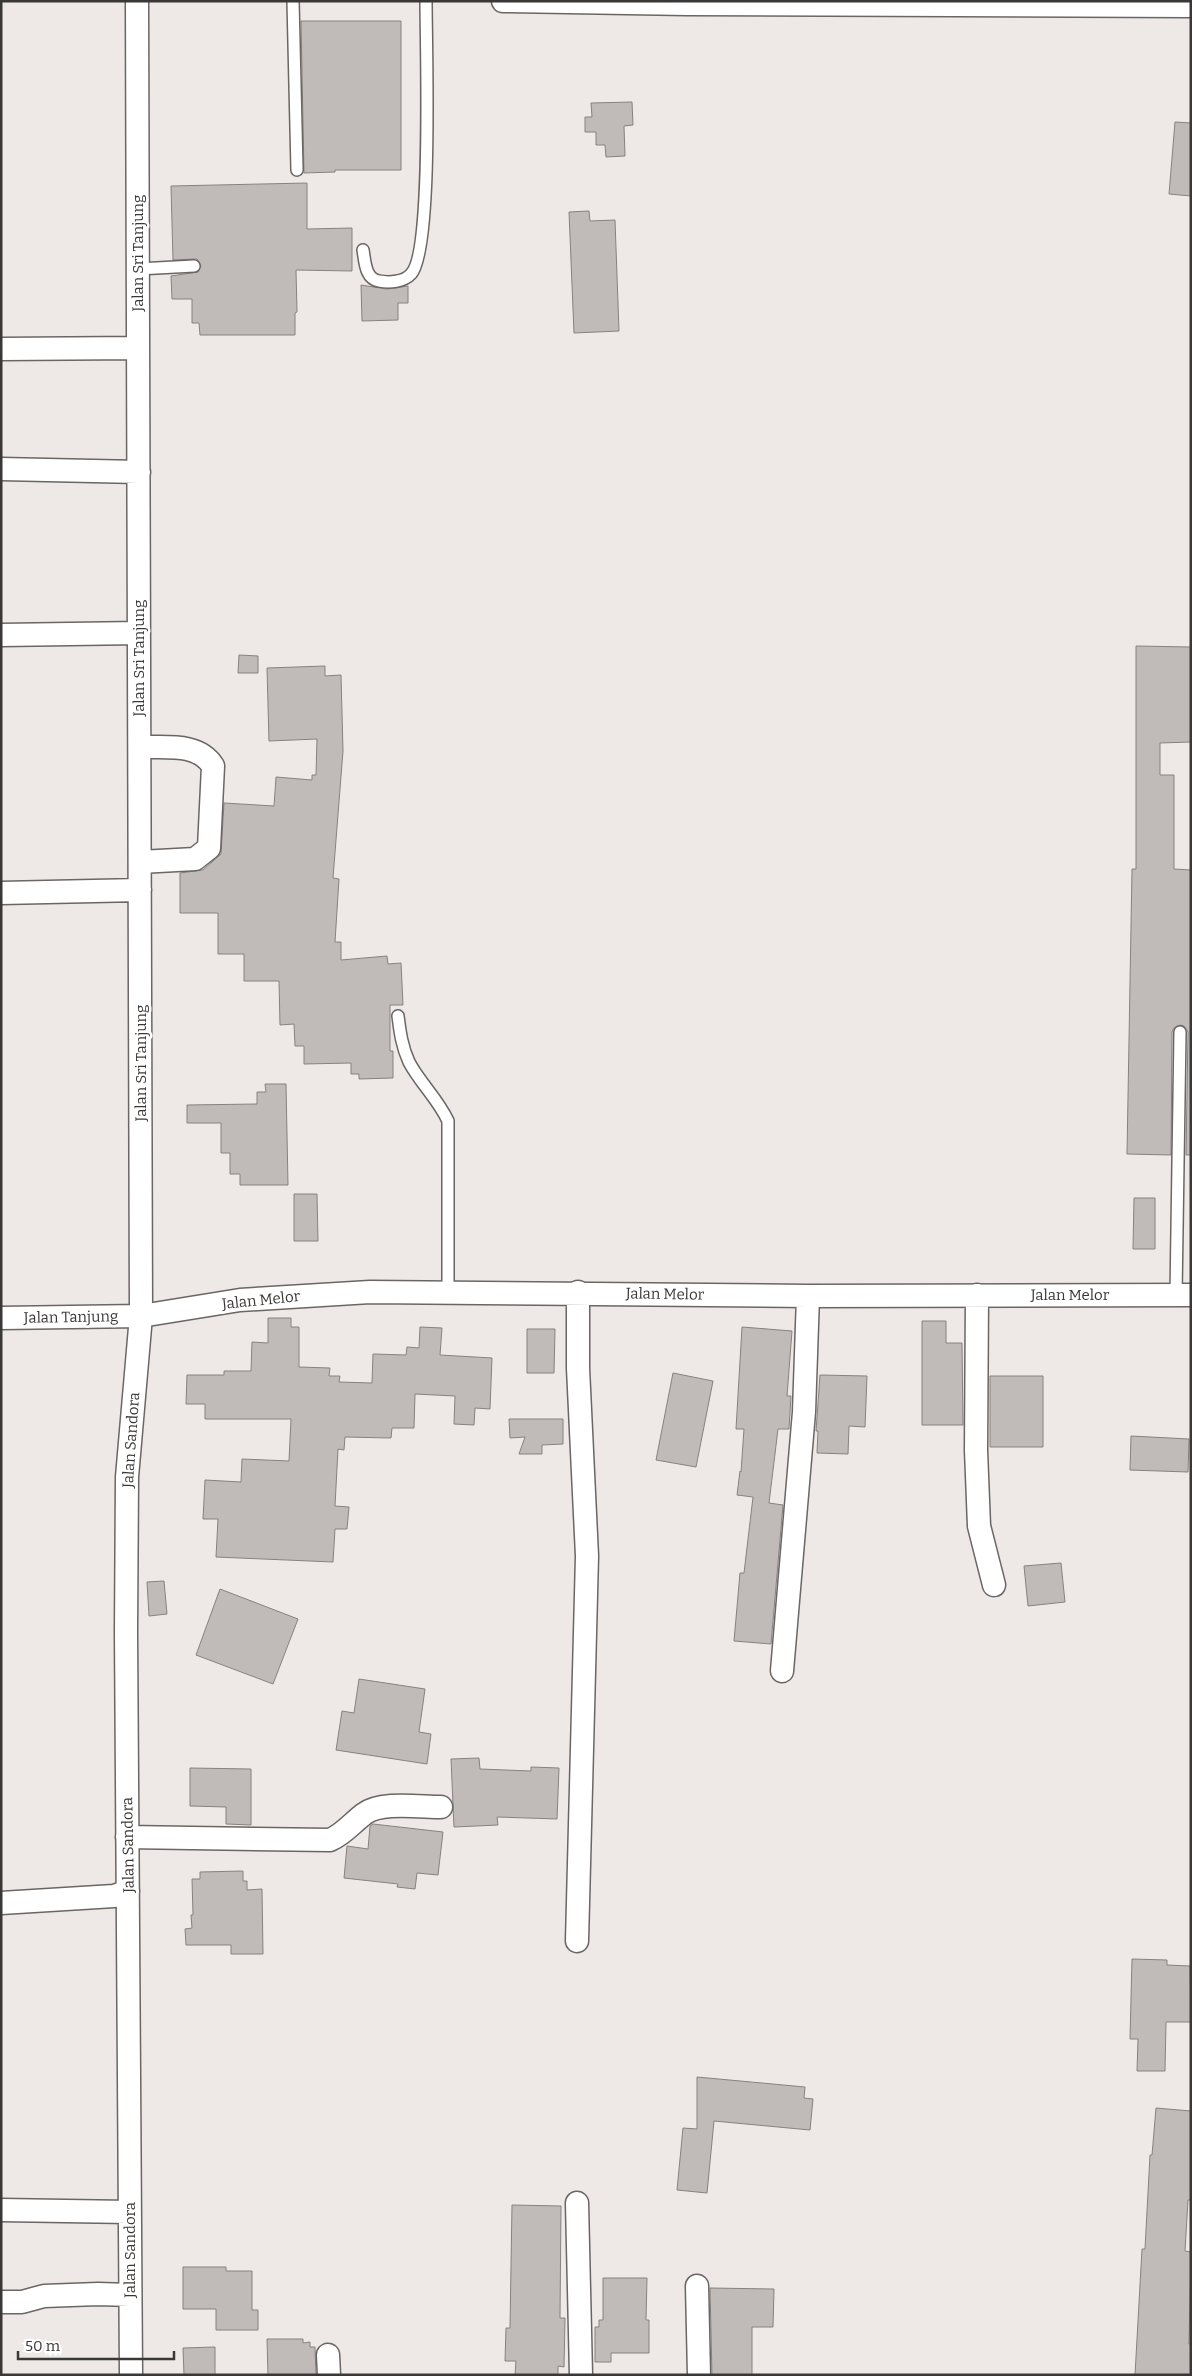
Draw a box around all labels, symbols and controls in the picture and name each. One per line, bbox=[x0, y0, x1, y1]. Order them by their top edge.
street label: Jalan Sri Tanjung bbox=[129, 195, 147, 312]
street label: Jalan Sri Tanjung bbox=[130, 600, 148, 717]
street label: Jalan Sri Tanjung bbox=[132, 1005, 150, 1122]
street label: Jalan Melor bbox=[625, 1284, 705, 1304]
street label: Jalan Melor bbox=[1030, 1286, 1110, 1304]
street label: Jalan Melor bbox=[220, 1287, 301, 1313]
street label: Jalan Tanjung bbox=[23, 1307, 118, 1327]
street label: Jalan Sandora bbox=[119, 1392, 143, 1489]
street label: Jalan Sandora bbox=[118, 1797, 138, 1894]
street label: Jalan Sandora bbox=[121, 2202, 139, 2299]
scale bar bbox=[18, 2328, 174, 2360]
text: 50 m bbox=[25, 2337, 61, 2355]

